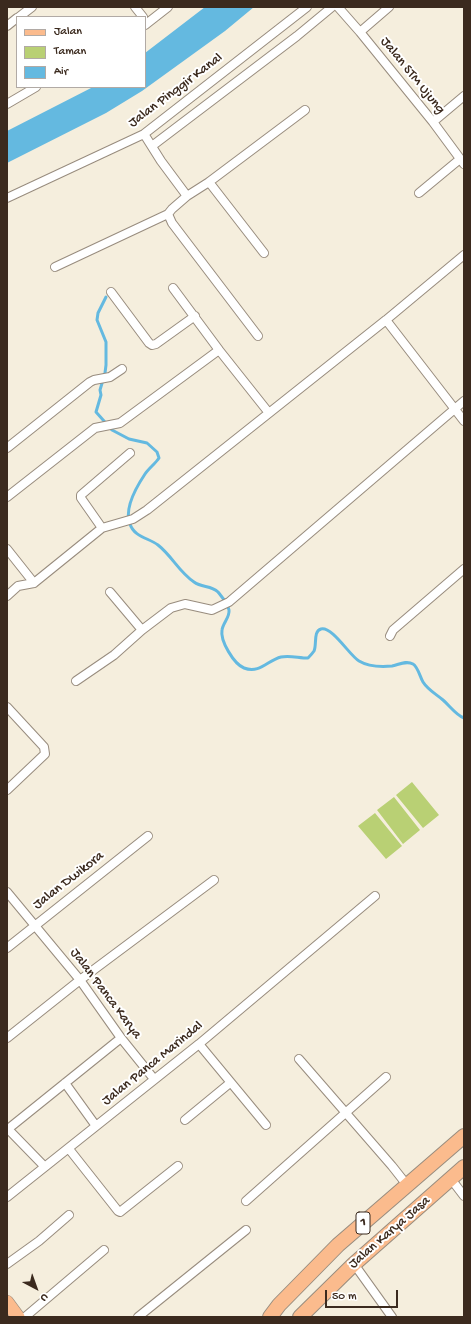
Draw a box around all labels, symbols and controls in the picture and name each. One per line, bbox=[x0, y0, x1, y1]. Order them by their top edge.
legend bbox=[16, 16, 146, 88]
text: Jalan bbox=[54, 25, 82, 39]
street label: Jalan STM Ujung bbox=[376, 34, 448, 118]
text: Taman bbox=[54, 45, 86, 59]
street label: Jalan Pinggir Kanal bbox=[126, 50, 226, 132]
text: Air bbox=[54, 65, 68, 79]
street label: Jalan Dwikora bbox=[30, 848, 108, 914]
street label: Jalan Panca Karya bbox=[65, 945, 145, 1043]
street label: Jalan Panca Marindal bbox=[99, 1018, 207, 1110]
street label: Jalan Karya Jasa bbox=[346, 1193, 434, 1273]
road number: 1 bbox=[356, 1212, 370, 1234]
north arrow bbox=[16, 1268, 56, 1308]
scale bar bbox=[327, 1282, 400, 1308]
text: U bbox=[38, 1290, 50, 1304]
text: 50 m bbox=[332, 1290, 357, 1304]

